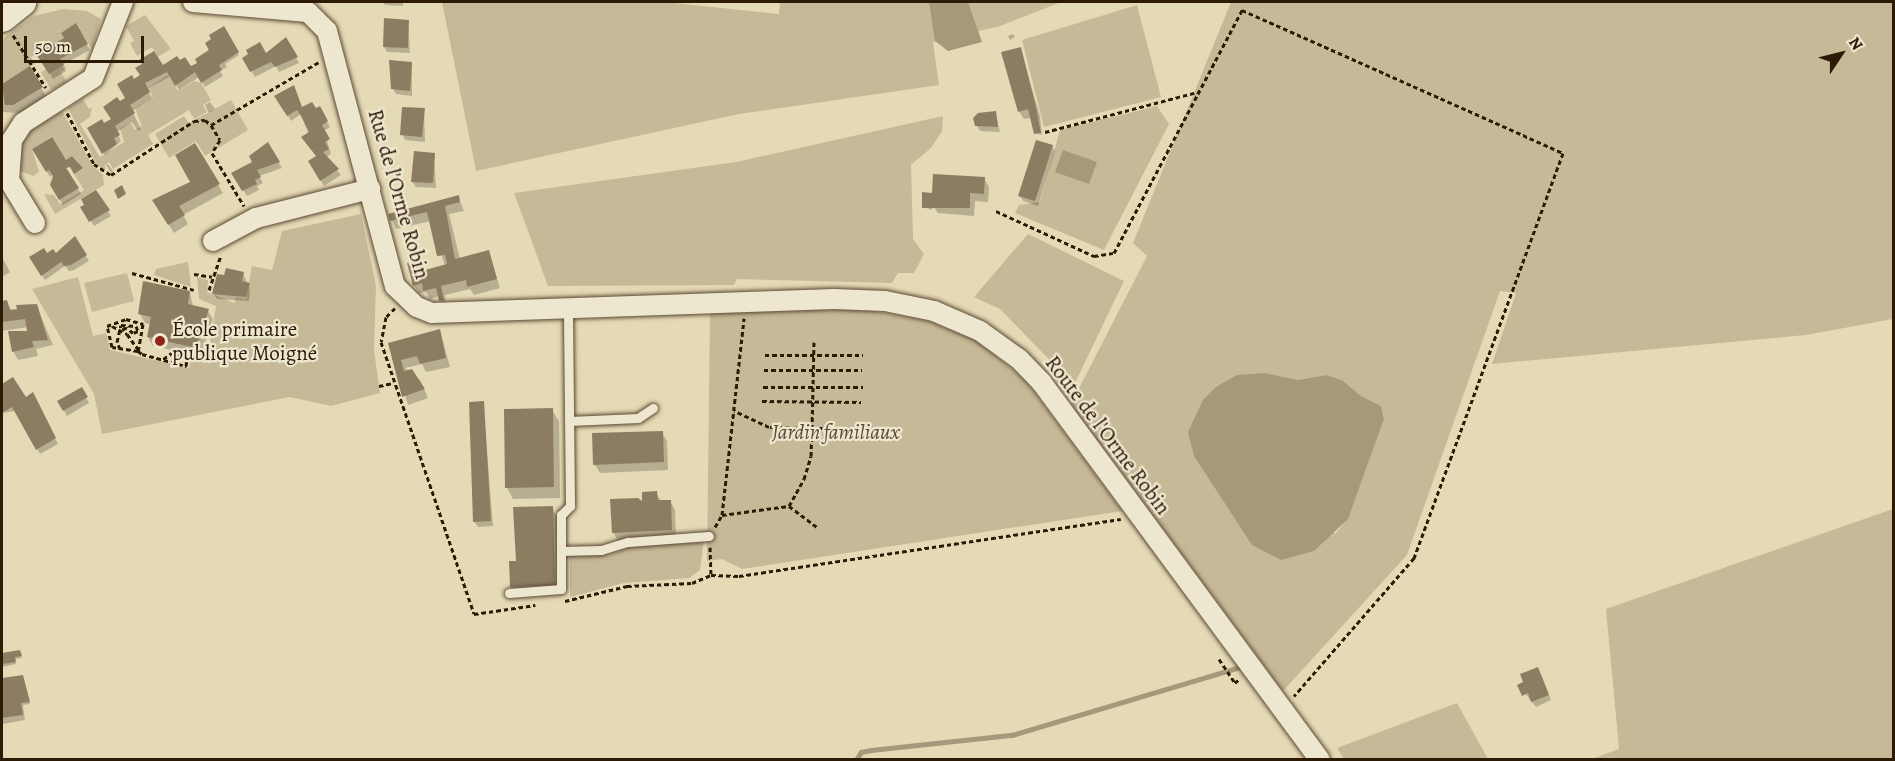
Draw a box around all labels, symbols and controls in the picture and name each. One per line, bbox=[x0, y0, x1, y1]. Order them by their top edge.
scale bar bbox=[27, 24, 147, 62]
north arrow bbox=[1811, 24, 1871, 84]
text: N bbox=[1843, 33, 1868, 55]
text: 50 m bbox=[35, 34, 71, 58]
street label: Rue de l'Orme Robin bbox=[363, 106, 435, 282]
place label: École primaire publique Moigné bbox=[172, 316, 317, 366]
marker: École primaire publique Moigné bbox=[153, 334, 167, 348]
street label: Route de l'Orme Robin bbox=[1040, 351, 1176, 519]
park label: Jardin familiaux bbox=[772, 419, 900, 445]

